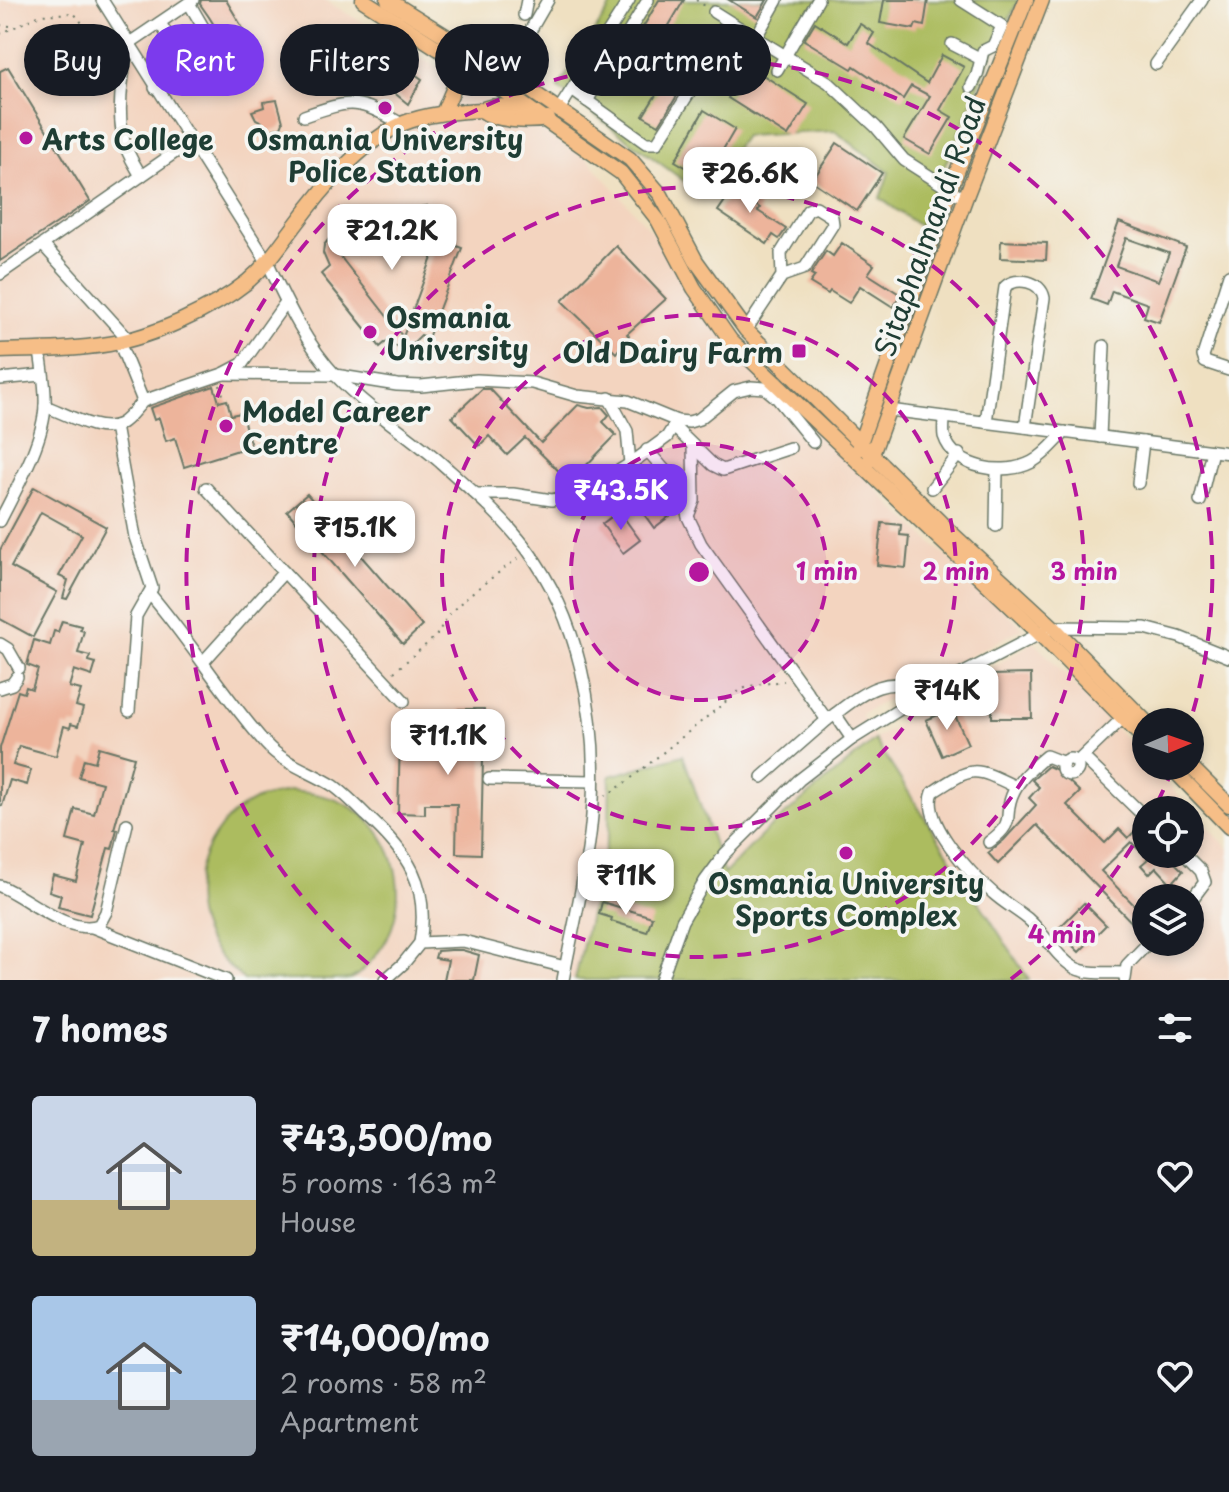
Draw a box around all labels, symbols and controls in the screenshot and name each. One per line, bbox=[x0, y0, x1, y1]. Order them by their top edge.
chip: Buy bbox=[24, 24, 130, 96]
chip: Rent bbox=[146, 24, 264, 96]
chip: Filters bbox=[280, 24, 419, 96]
chip: New bbox=[435, 24, 549, 96]
chip: Apartment bbox=[565, 24, 771, 96]
street label: Sitaphalmandi Road bbox=[862, 90, 996, 362]
marker: Osmania University Police Station bbox=[376, 99, 394, 117]
place label: Arts College bbox=[41, 117, 214, 160]
place label: Osmania University Police Station bbox=[247, 117, 523, 192]
marker: Arts College bbox=[17, 129, 35, 147]
pin: ₹26.6K bbox=[685, 147, 815, 215]
text: ₹26.6K bbox=[701, 153, 799, 192]
pin: ₹21.2K bbox=[327, 204, 457, 272]
text: ₹21.2K bbox=[346, 210, 438, 249]
place label: Osmania University bbox=[386, 295, 529, 370]
marker: Osmania University bbox=[361, 323, 379, 341]
place label: Old Dairy Farm bbox=[562, 330, 783, 373]
marker: Old Dairy Farm bbox=[790, 342, 808, 360]
place label: Model Career Centre bbox=[242, 389, 431, 464]
marker: Model Career Centre bbox=[217, 417, 235, 435]
pin: ₹43.5K bbox=[556, 464, 686, 532]
text: ₹43.5K bbox=[573, 470, 669, 509]
pin: ₹15.1K bbox=[290, 501, 420, 569]
text: ₹15.1K bbox=[313, 507, 397, 546]
text: 1 min bbox=[796, 552, 858, 588]
text: 2 min bbox=[922, 552, 990, 588]
text: 3 min bbox=[1050, 552, 1118, 588]
centre of rings bbox=[685, 558, 713, 586]
pin: ₹14K bbox=[900, 664, 994, 732]
text: ₹14K bbox=[913, 670, 981, 709]
north arrow bbox=[1132, 708, 1204, 780]
map controls bbox=[1132, 708, 1204, 956]
pin: ₹11.1K bbox=[383, 709, 513, 777]
text: ₹11.1K bbox=[409, 715, 487, 754]
button: locate bbox=[1132, 796, 1204, 868]
marker: Osmania University Sports Complex bbox=[837, 844, 855, 862]
pin: ₹11K bbox=[579, 849, 673, 917]
text: ₹11K bbox=[596, 855, 656, 894]
place label: Osmania University Sports Complex bbox=[708, 861, 984, 936]
button: layers bbox=[1132, 884, 1204, 956]
text: 4 min bbox=[1028, 915, 1096, 951]
text: 7 homes bbox=[32, 1002, 168, 1054]
icon: filters bbox=[1153, 1006, 1197, 1050]
text: ₹43,500/mo bbox=[280, 1111, 492, 1163]
icon: home bbox=[96, 1128, 192, 1224]
icon: heart bbox=[1153, 1154, 1197, 1198]
text: 5 rooms · 163 m² bbox=[280, 1163, 497, 1202]
text: House bbox=[280, 1202, 356, 1241]
text: ₹14,000/mo bbox=[280, 1311, 489, 1363]
icon: home bbox=[96, 1328, 192, 1424]
icon: heart bbox=[1153, 1354, 1197, 1398]
text: 2 rooms · 58 m² bbox=[280, 1363, 487, 1402]
text: Apartment bbox=[280, 1402, 419, 1441]

